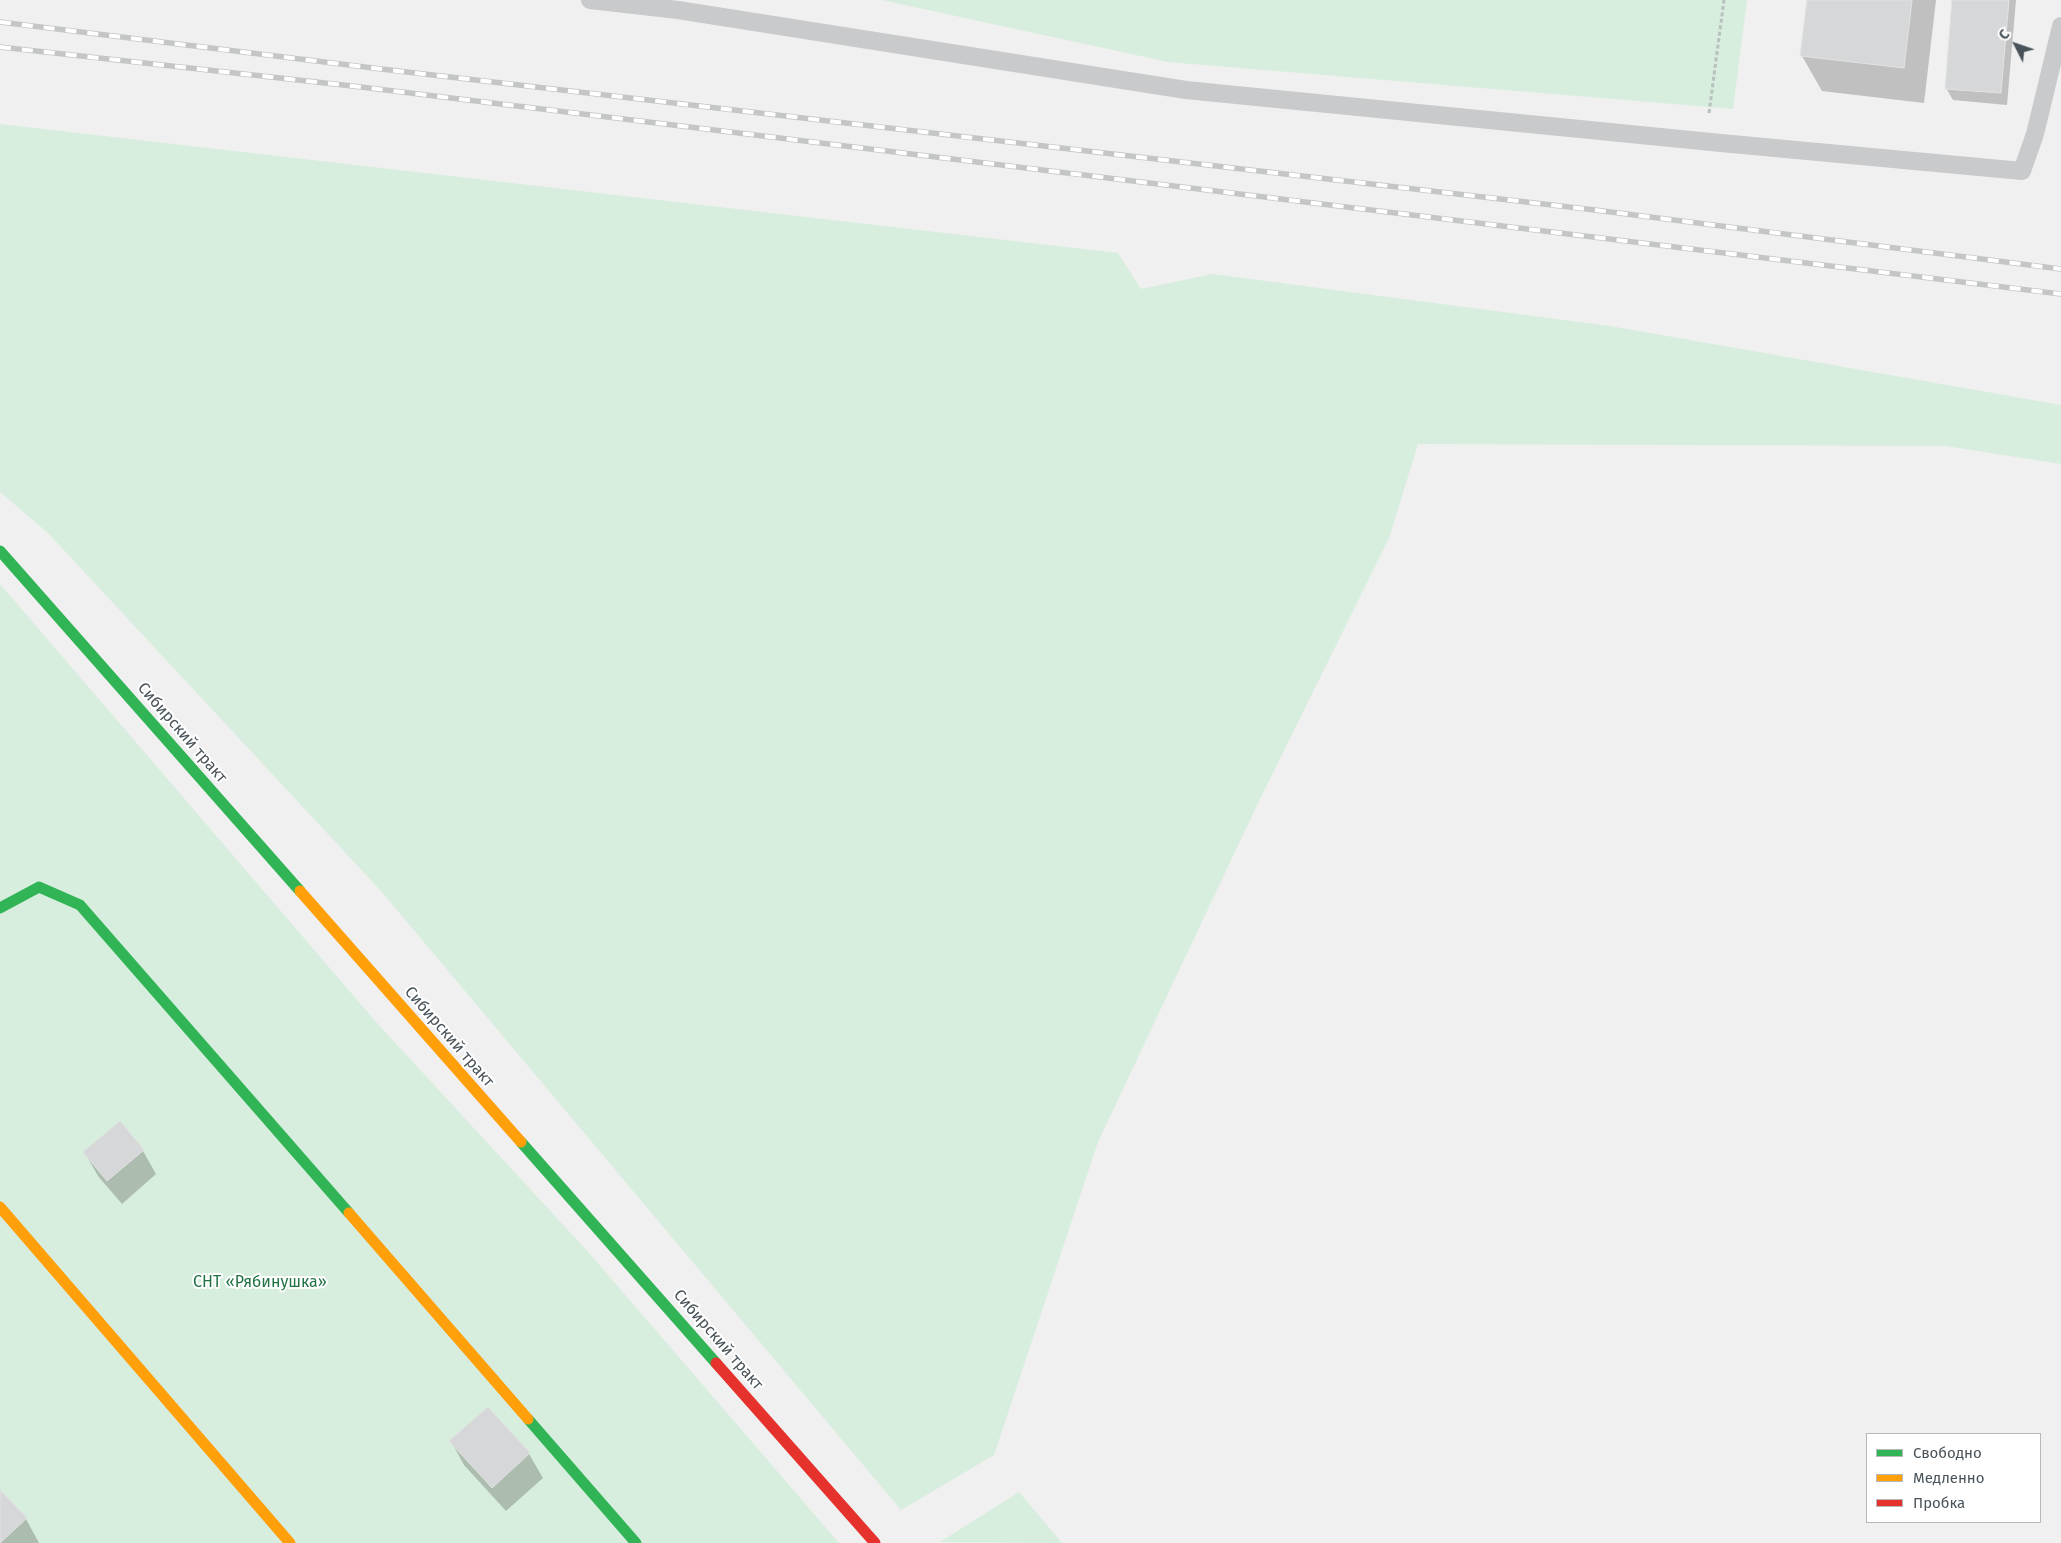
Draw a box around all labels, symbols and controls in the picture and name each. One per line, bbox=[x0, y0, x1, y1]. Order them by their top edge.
north arrow bbox=[1991, 20, 2041, 70]
text: С bbox=[1995, 26, 2013, 43]
street label: Сибирский тракт bbox=[133, 679, 231, 787]
street label: Сибирский тракт bbox=[400, 983, 498, 1091]
park label: СНТ «Рябинушка» bbox=[193, 1273, 327, 1293]
street label: Сибирский тракт bbox=[669, 1286, 767, 1394]
legend bbox=[1866, 1433, 2041, 1523]
text: Свободно bbox=[1913, 1444, 1982, 1462]
text: Медленно bbox=[1913, 1469, 1985, 1487]
text: Пробка bbox=[1913, 1494, 1965, 1512]

